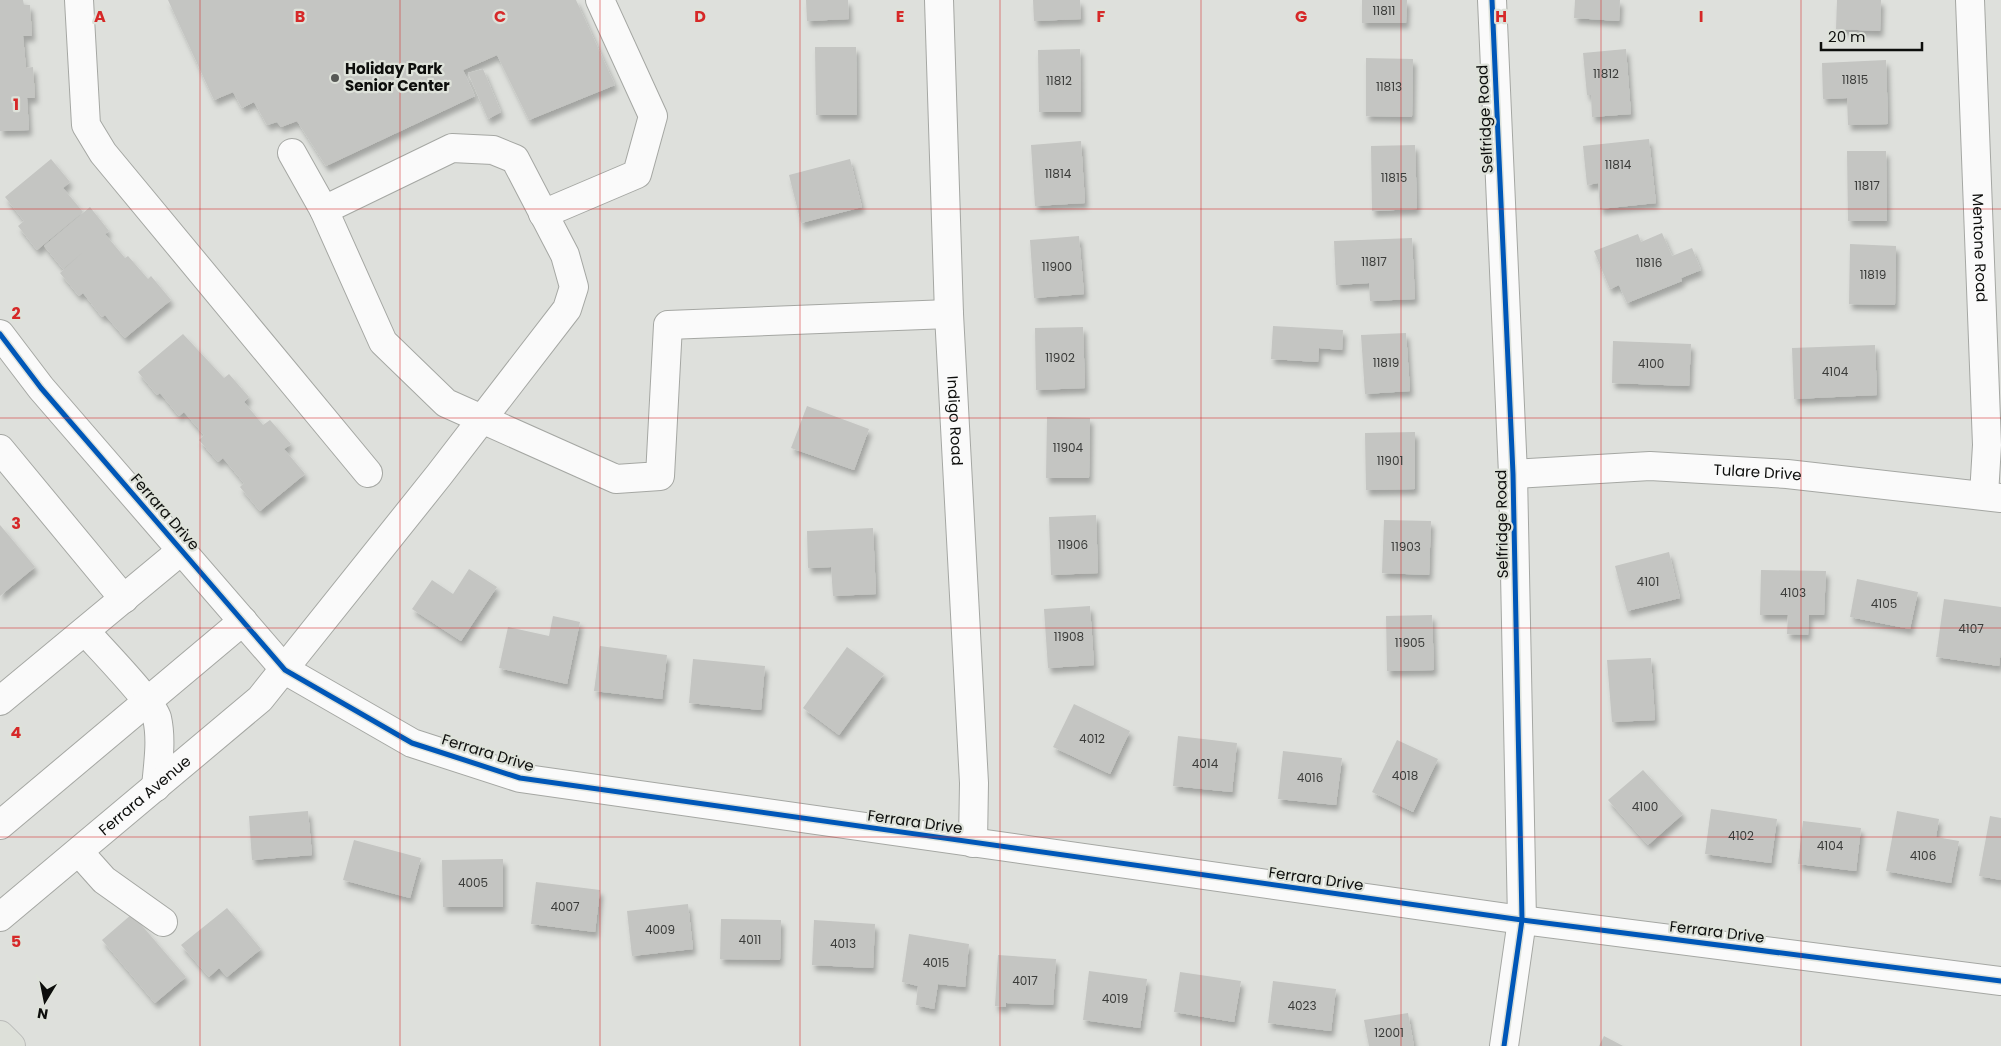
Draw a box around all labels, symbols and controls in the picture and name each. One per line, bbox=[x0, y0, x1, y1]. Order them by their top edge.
house number: 11811 bbox=[1373, 2, 1395, 19]
text: A bbox=[94, 5, 106, 28]
text: B bbox=[295, 5, 305, 28]
text: C bbox=[494, 5, 506, 28]
text: D bbox=[694, 5, 706, 28]
text: E bbox=[896, 5, 904, 28]
text: F bbox=[1097, 5, 1106, 28]
text: G bbox=[1295, 5, 1307, 28]
text: H bbox=[1495, 5, 1507, 28]
text: I bbox=[1699, 5, 1703, 28]
scale bar bbox=[1821, 20, 1922, 52]
text: 20 m bbox=[1828, 26, 1866, 47]
place label: Holiday Park Senior Center bbox=[345, 58, 450, 96]
street label: Selfridge Road bbox=[1471, 64, 1498, 174]
house number: 11812 bbox=[1593, 65, 1619, 82]
house number: 11815 bbox=[1842, 71, 1868, 88]
marker: Holiday Park Senior Center bbox=[329, 72, 341, 84]
house number: 11812 bbox=[1046, 72, 1072, 89]
house number: 11813 bbox=[1376, 78, 1402, 95]
text: 1 bbox=[13, 93, 19, 116]
house number: 11814 bbox=[1605, 156, 1632, 173]
house number: 11814 bbox=[1045, 165, 1072, 182]
house number: 11815 bbox=[1381, 169, 1407, 186]
house number: 11817 bbox=[1854, 177, 1880, 194]
street label: Mentone Road bbox=[1967, 193, 1993, 303]
house number: 11817 bbox=[1361, 253, 1387, 270]
house number: 11816 bbox=[1636, 254, 1662, 271]
house number: 11900 bbox=[1042, 258, 1072, 275]
house number: 11819 bbox=[1860, 266, 1886, 283]
text: 2 bbox=[11, 302, 21, 325]
house number: 11902 bbox=[1045, 349, 1075, 366]
house number: 11819 bbox=[1373, 354, 1399, 371]
house number: 4100 bbox=[1638, 355, 1664, 372]
house number: 4104 bbox=[1822, 363, 1849, 380]
street label: Indigo Road bbox=[942, 375, 968, 466]
house number: 11904 bbox=[1053, 439, 1084, 456]
house number: 11901 bbox=[1377, 452, 1403, 469]
street label: Tulare Drive bbox=[1713, 459, 1803, 486]
street label: Ferrara Drive bbox=[126, 469, 205, 555]
street label: Selfridge Road bbox=[1490, 470, 1513, 578]
text: 3 bbox=[11, 512, 21, 535]
house number: 11906 bbox=[1058, 536, 1088, 553]
house number: 11903 bbox=[1391, 538, 1421, 555]
house number: 4101 bbox=[1637, 573, 1659, 590]
house number: 4103 bbox=[1780, 584, 1806, 601]
house number: 4105 bbox=[1871, 595, 1897, 612]
house number: 4107 bbox=[1958, 620, 1984, 637]
house number: 11908 bbox=[1054, 628, 1084, 645]
house number: 11905 bbox=[1395, 634, 1425, 651]
text: 4 bbox=[11, 721, 22, 744]
street label: Ferrara Drive bbox=[439, 729, 537, 777]
house number: 4012 bbox=[1079, 730, 1105, 747]
street label: Ferrara Avenue bbox=[94, 750, 195, 840]
house number: 4014 bbox=[1192, 755, 1219, 772]
house number: 4018 bbox=[1392, 767, 1418, 784]
house number: 4016 bbox=[1297, 769, 1323, 786]
house number: 4100 bbox=[1632, 798, 1658, 815]
street label: Ferrara Drive bbox=[866, 804, 964, 839]
house number: 4102 bbox=[1728, 827, 1754, 844]
house number: 4104 bbox=[1817, 837, 1844, 854]
house number: 4106 bbox=[1910, 847, 1936, 864]
street label: Ferrara Drive bbox=[1267, 861, 1365, 896]
house number: 4005 bbox=[458, 874, 488, 891]
house number: 4007 bbox=[550, 898, 580, 915]
street label: Ferrara Drive bbox=[1668, 915, 1766, 948]
house number: 4009 bbox=[645, 921, 675, 938]
text: 5 bbox=[11, 930, 21, 953]
house number: 4011 bbox=[739, 931, 761, 948]
house number: 4013 bbox=[830, 935, 856, 952]
house number: 4015 bbox=[923, 954, 949, 971]
house number: 4017 bbox=[1012, 972, 1038, 989]
north arrow bbox=[20, 976, 70, 1026]
house number: 4019 bbox=[1102, 990, 1128, 1007]
house number: 4023 bbox=[1287, 997, 1317, 1014]
text: N bbox=[36, 1003, 50, 1025]
house number: 12001 bbox=[1374, 1024, 1404, 1041]

